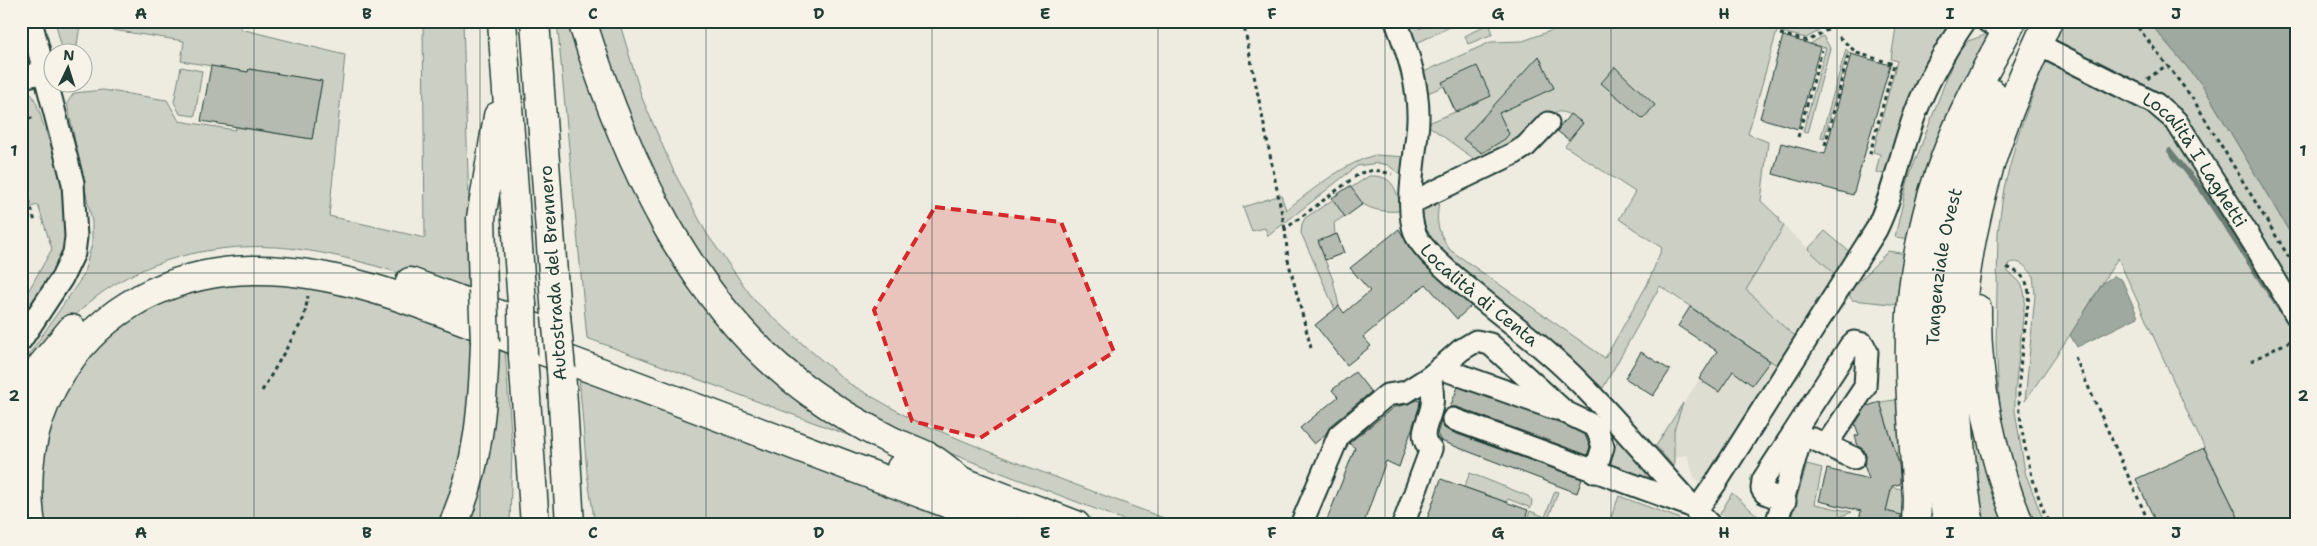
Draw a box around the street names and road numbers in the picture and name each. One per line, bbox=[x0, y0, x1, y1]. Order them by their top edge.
street label: Località I Laghetti bbox=[2138, 87, 2253, 232]
street label: Autostrada del Brennero bbox=[534, 165, 572, 381]
street label: Tangenziale Ovest bbox=[1921, 185, 1968, 346]
street label: Località di Centa bbox=[1414, 239, 1543, 352]

